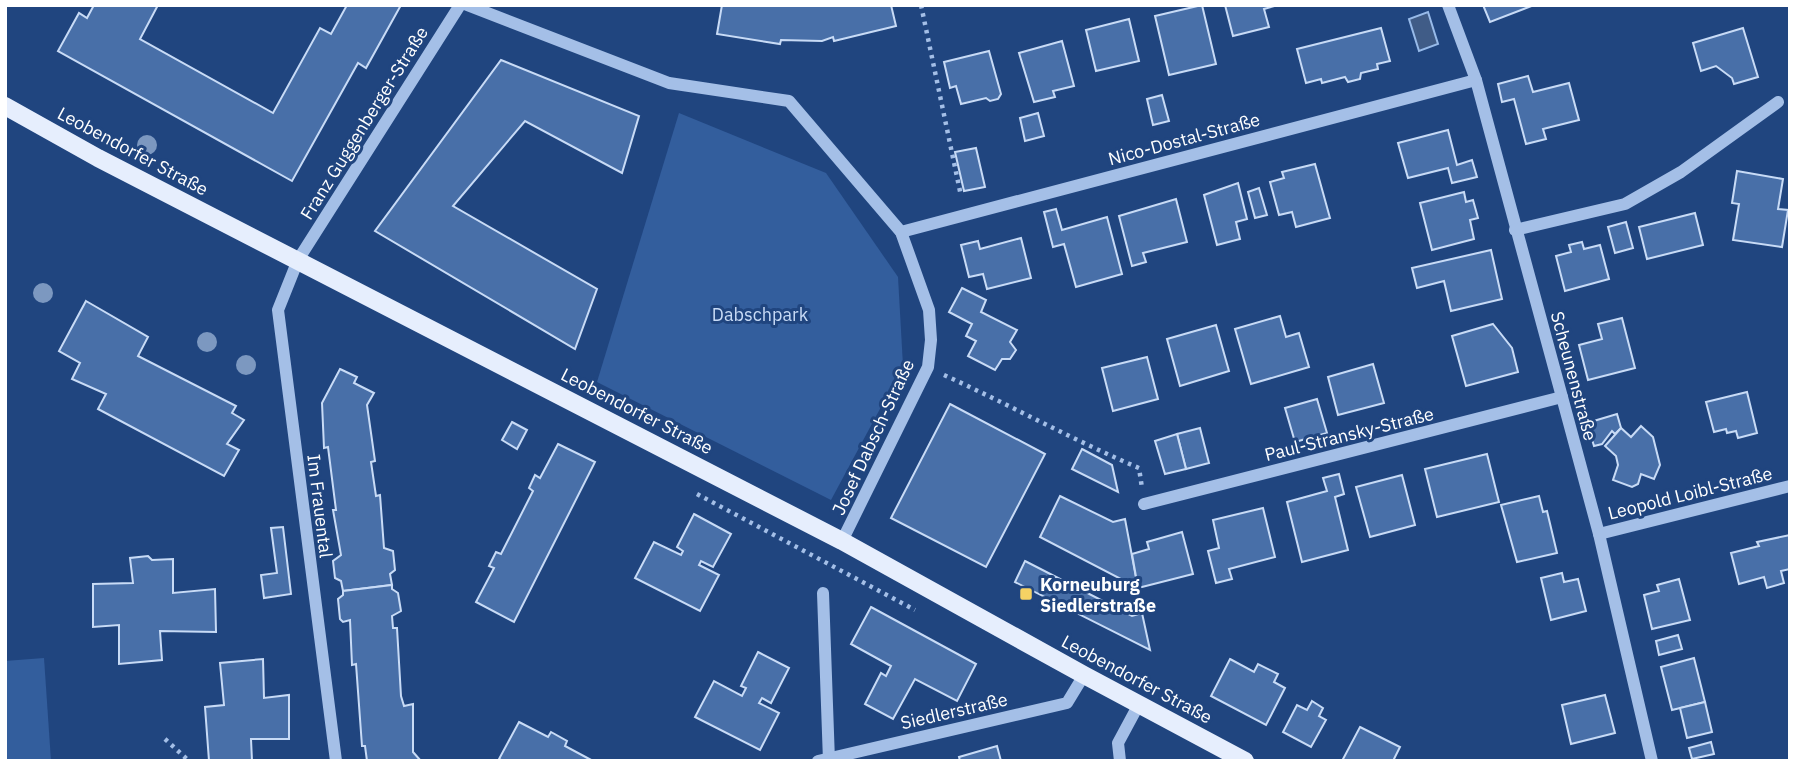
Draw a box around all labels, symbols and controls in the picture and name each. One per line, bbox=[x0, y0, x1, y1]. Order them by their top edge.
street label: Franz Guggenberger-Straße bbox=[295, 22, 433, 224]
street label: Leobendorfer Straße bbox=[54, 102, 212, 200]
street label: Nico-Dostal-Straße bbox=[1106, 108, 1263, 170]
park label: Dabschpark bbox=[712, 303, 809, 326]
street label: Scheunenstraße bbox=[1546, 309, 1602, 443]
street label: Josef Dabsch-Straße bbox=[827, 355, 919, 519]
street label: Leobendorfer Straße bbox=[557, 363, 717, 459]
street label: Paul-Stransky-Straße bbox=[1262, 402, 1436, 466]
street label: Im Frauental bbox=[302, 453, 338, 559]
street label: Leopold Loibl-Straße bbox=[1605, 461, 1775, 525]
place label: Korneuburg Siedlerstraße bbox=[1040, 573, 1156, 617]
marker: Korneuburg Siedlerstraße bbox=[1018, 586, 1034, 602]
street label: Leobendorfer Straße bbox=[1058, 630, 1216, 728]
street label: Siedlerstraße bbox=[898, 687, 1010, 734]

